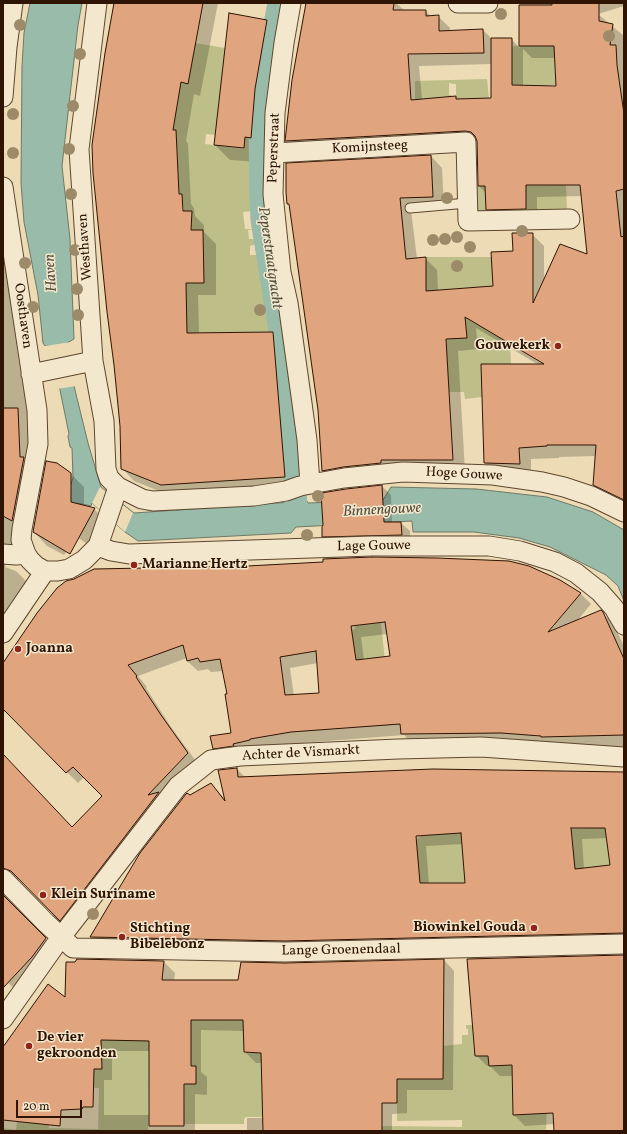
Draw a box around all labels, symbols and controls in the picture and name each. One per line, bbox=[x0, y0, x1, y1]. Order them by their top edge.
street label: Peperstraat bbox=[265, 113, 285, 183]
street label: Komijnsteeg bbox=[331, 138, 409, 158]
water label: Peperstraatgracht bbox=[253, 206, 285, 310]
street label: Westhaven bbox=[75, 213, 97, 281]
water label: Haven bbox=[42, 253, 62, 293]
street label: Oosthaven bbox=[9, 282, 35, 350]
place label: Gouwekerk bbox=[475, 338, 550, 354]
marker: Gouwekerk bbox=[553, 341, 563, 351]
street label: Hoge Gouwe bbox=[425, 465, 503, 485]
water label: Binnengouwe bbox=[342, 500, 422, 522]
street label: Lage Gouwe bbox=[337, 538, 411, 556]
place label: Marianne Hertz bbox=[142, 557, 248, 573]
marker: Marianne Hertz bbox=[129, 560, 139, 570]
place label: Joanna bbox=[26, 641, 73, 657]
marker: Joanna bbox=[13, 644, 23, 654]
street label: Achter de Vismarkt bbox=[242, 743, 360, 765]
place label: Klein Suriname bbox=[51, 887, 155, 903]
marker: Klein Suriname bbox=[38, 890, 48, 900]
place label: Biowinkel Gouda bbox=[413, 920, 526, 936]
place label: Stichting Bibelebonz bbox=[130, 921, 204, 954]
marker: Biowinkel Gouda bbox=[529, 923, 539, 933]
marker: Stichting Bibelebonz bbox=[117, 932, 127, 942]
street label: Lange Groenendaal bbox=[281, 942, 401, 960]
place label: De vier gekroonden bbox=[37, 1030, 117, 1062]
marker: De vier gekroonden bbox=[24, 1041, 34, 1051]
scale bar bbox=[18, 1092, 84, 1118]
text: 20 m bbox=[23, 1099, 50, 1115]

